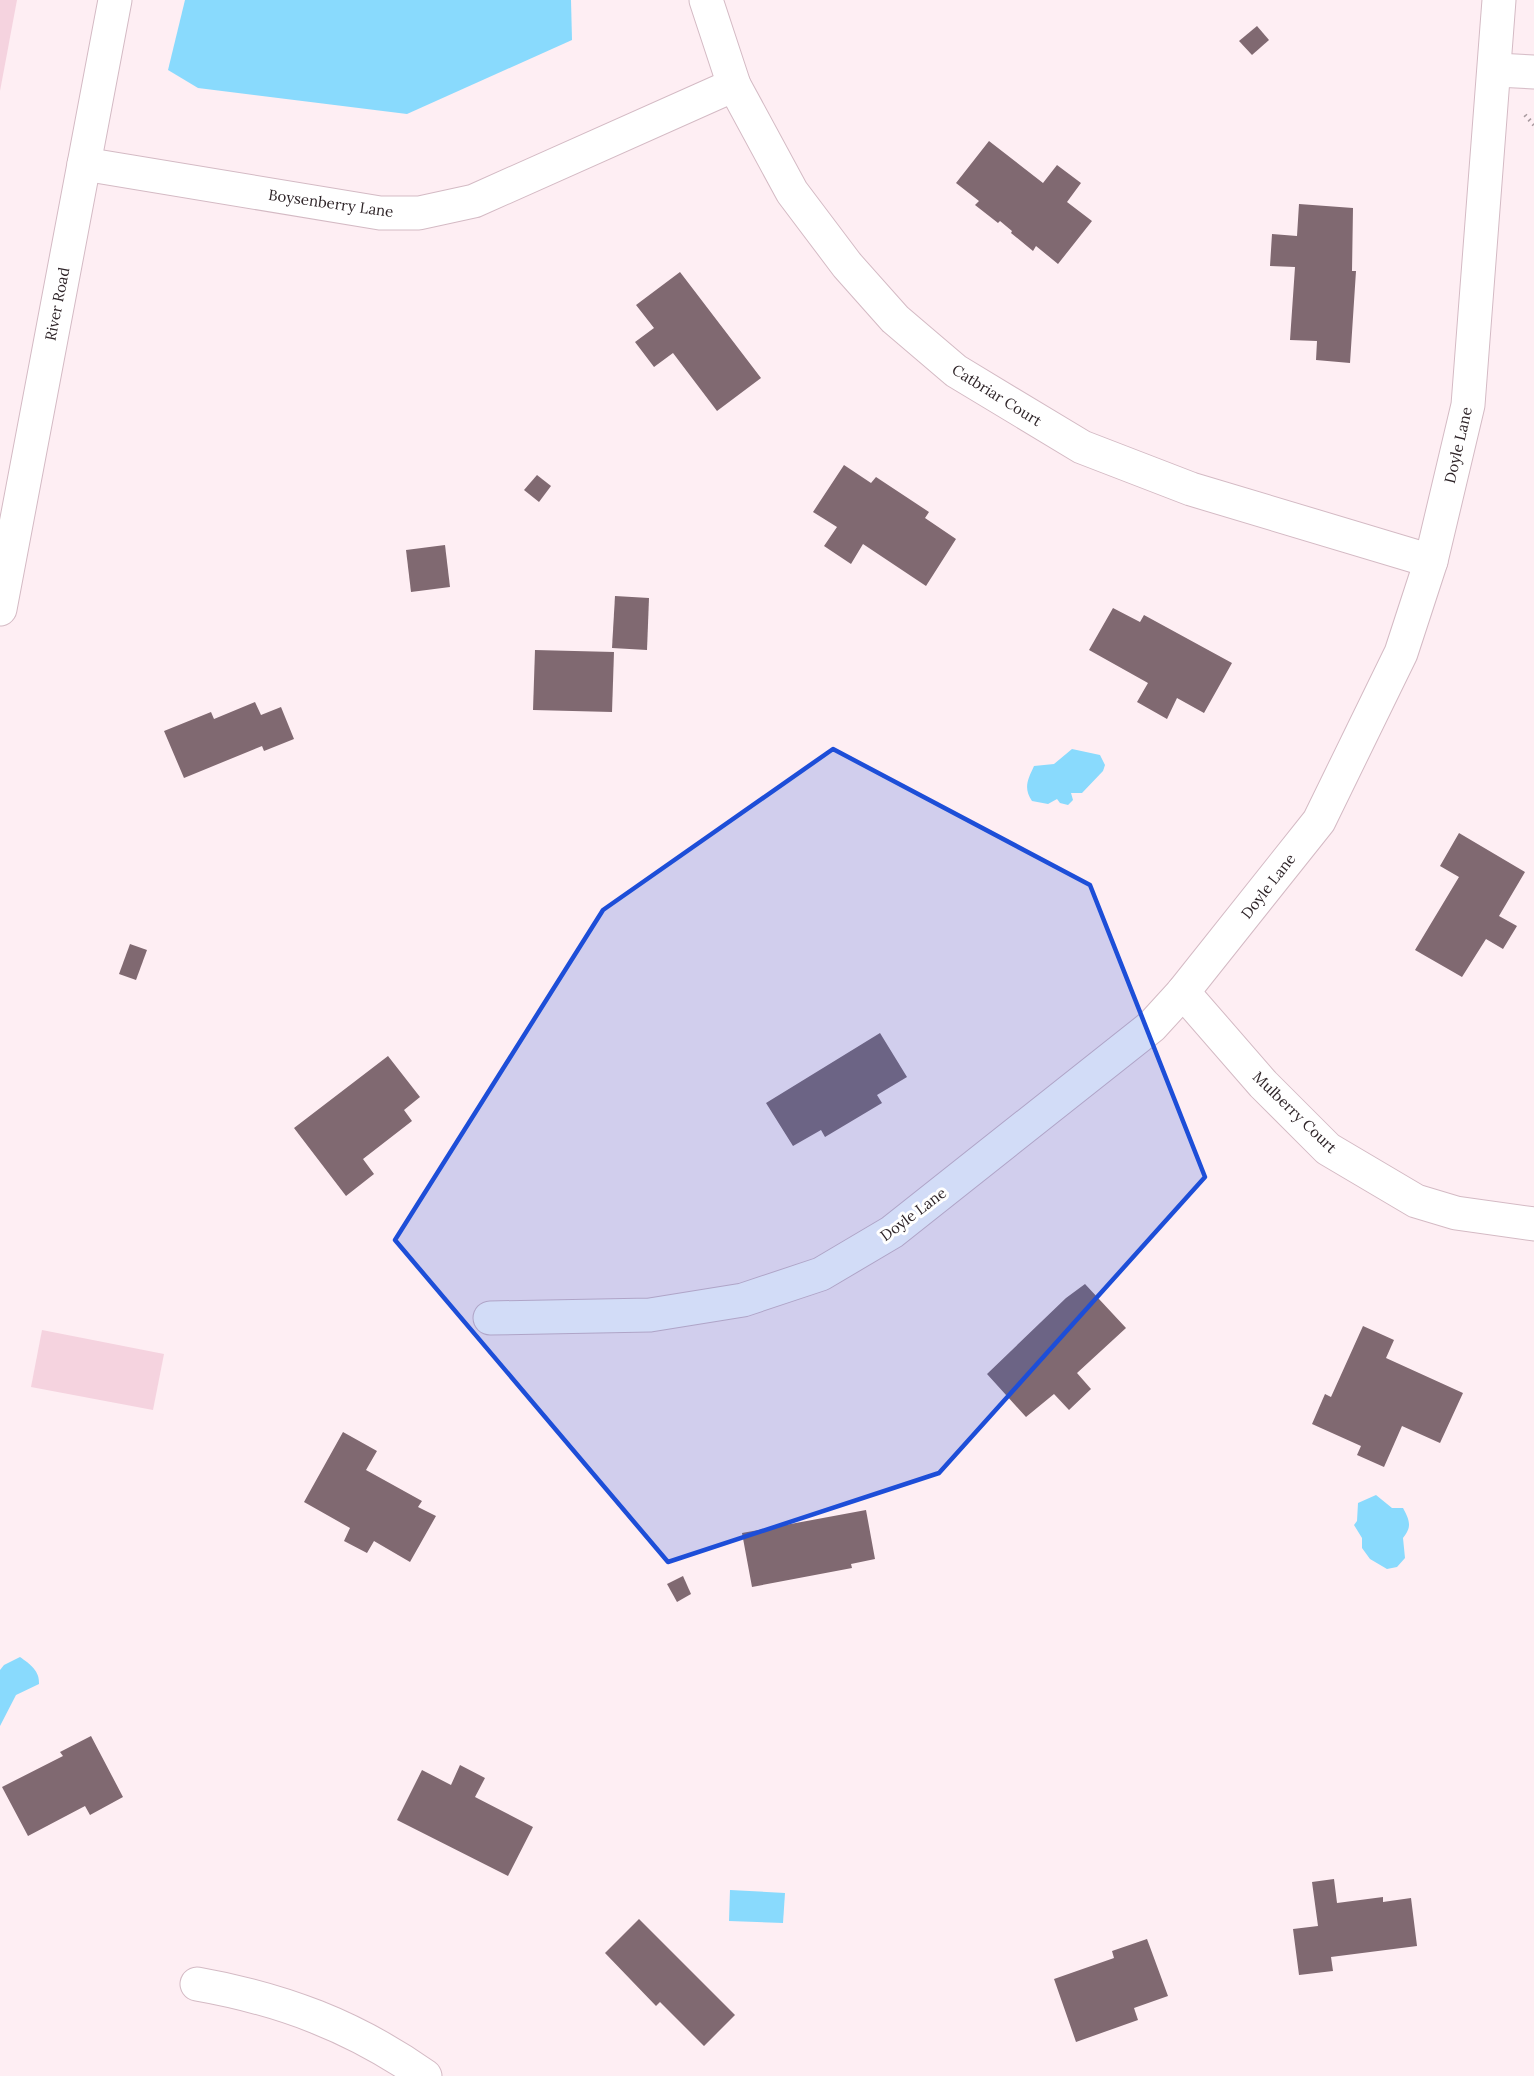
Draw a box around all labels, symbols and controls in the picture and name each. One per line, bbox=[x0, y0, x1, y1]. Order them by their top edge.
street label: Boysenberry Lane bbox=[267, 185, 395, 221]
street label: River Road bbox=[41, 266, 73, 342]
street label: Catbriar Court bbox=[949, 360, 1046, 430]
street label: Doyle Lane bbox=[1440, 405, 1476, 485]
street label: Doyle Lane bbox=[1237, 849, 1299, 923]
street label: Mulberry Court bbox=[1249, 1067, 1341, 1157]
street label: Doyle Lane bbox=[876, 1183, 950, 1245]

